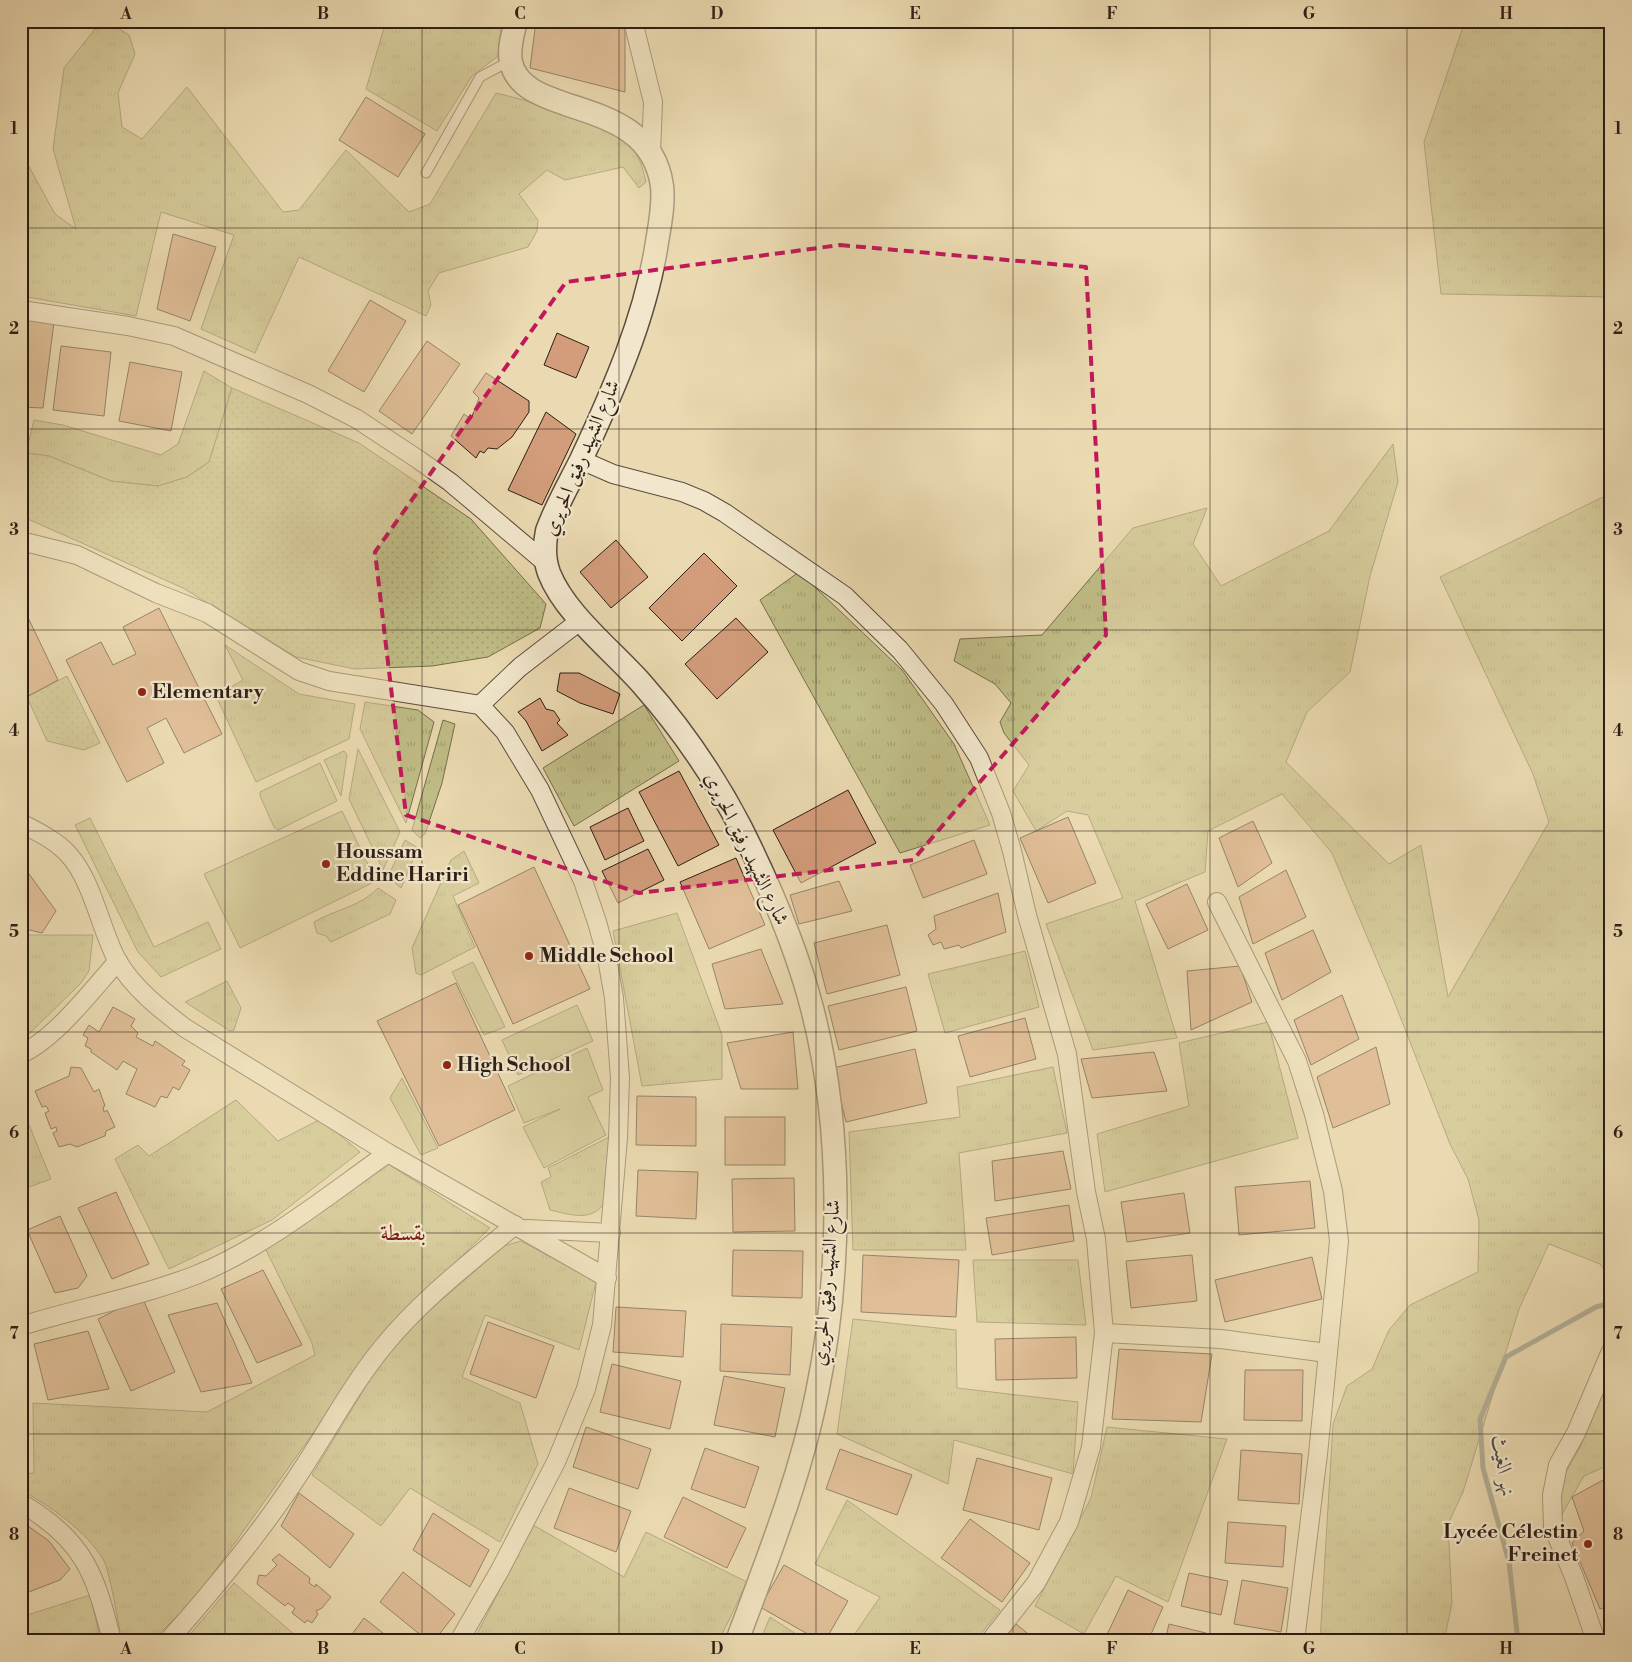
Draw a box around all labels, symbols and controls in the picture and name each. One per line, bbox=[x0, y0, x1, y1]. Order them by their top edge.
text: A bbox=[119, 4, 132, 24]
text: B bbox=[317, 4, 329, 24]
text: C bbox=[514, 4, 526, 24]
text: D bbox=[711, 4, 724, 24]
text: E bbox=[909, 4, 921, 24]
text: F bbox=[1106, 4, 1118, 24]
text: G bbox=[1303, 4, 1316, 24]
text: H bbox=[1499, 4, 1513, 24]
text: 1 bbox=[10, 119, 18, 139]
text: 1 bbox=[1614, 119, 1622, 139]
text: 2 bbox=[9, 319, 19, 339]
text: 2 bbox=[1613, 319, 1623, 339]
street label: شارع الشهيد رفيق الحريري bbox=[538, 376, 630, 541]
text: 3 bbox=[9, 520, 19, 540]
text: 3 bbox=[1613, 520, 1623, 540]
place label: Elementary bbox=[152, 680, 265, 705]
marker: Elementary bbox=[136, 686, 148, 698]
text: 4 bbox=[9, 721, 20, 741]
text: 4 bbox=[1613, 721, 1624, 741]
street label: شارع الشهيد رفيق الحريري bbox=[695, 768, 794, 931]
place label: Houssam Eddine Hariri bbox=[336, 840, 469, 888]
marker: Houssam Eddine Hariri bbox=[320, 858, 332, 870]
text: 5 bbox=[9, 922, 19, 942]
text: 5 bbox=[1613, 922, 1623, 942]
place label: Middle School bbox=[539, 944, 674, 969]
marker: Middle School bbox=[523, 950, 535, 962]
place label: High School bbox=[457, 1053, 571, 1078]
marker: High School bbox=[441, 1059, 453, 1071]
text: 6 bbox=[9, 1123, 19, 1143]
text: 6 bbox=[1613, 1123, 1623, 1143]
street label: شارع الشهيد رفيق الحريري bbox=[807, 1199, 851, 1368]
district label: بقسطة bbox=[380, 1220, 426, 1247]
text: 7 bbox=[9, 1324, 19, 1344]
text: 7 bbox=[1613, 1324, 1623, 1344]
water label: نهر الغيث bbox=[1485, 1433, 1521, 1499]
place label: Lycée Célestin Freinet bbox=[1443, 1520, 1579, 1568]
text: 8 bbox=[9, 1525, 19, 1545]
text: 8 bbox=[1613, 1525, 1623, 1545]
marker: Lycée Célestin Freinet bbox=[1582, 1538, 1594, 1550]
text: A bbox=[119, 1639, 132, 1659]
text: B bbox=[317, 1639, 329, 1659]
text: C bbox=[514, 1639, 526, 1659]
text: D bbox=[711, 1639, 724, 1659]
text: E bbox=[909, 1639, 921, 1659]
text: F bbox=[1106, 1639, 1118, 1659]
text: G bbox=[1303, 1639, 1316, 1659]
text: H bbox=[1499, 1639, 1513, 1659]

